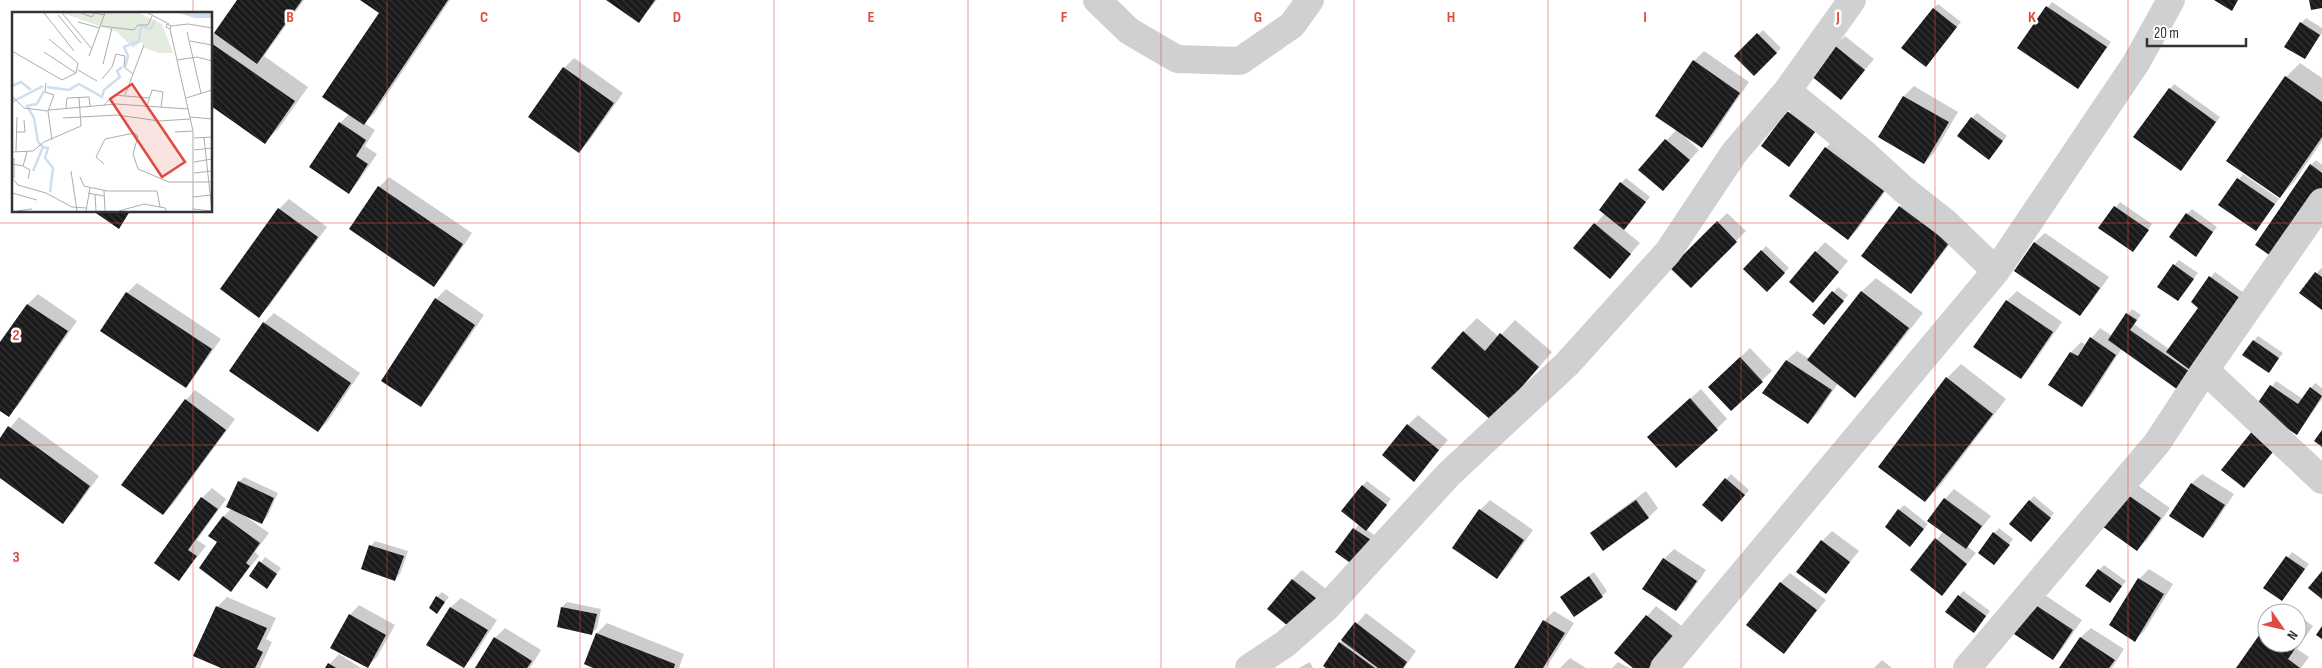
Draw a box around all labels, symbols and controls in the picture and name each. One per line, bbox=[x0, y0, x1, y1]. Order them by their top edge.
text: B bbox=[286, 8, 294, 27]
text: C bbox=[480, 8, 488, 27]
text: D bbox=[673, 8, 681, 27]
text: E bbox=[868, 8, 875, 27]
text: F bbox=[1061, 8, 1068, 27]
text: G bbox=[1254, 8, 1262, 27]
text: H bbox=[1447, 8, 1455, 27]
text: I bbox=[1643, 8, 1647, 27]
text: J bbox=[1835, 8, 1840, 27]
text: K bbox=[2028, 8, 2036, 27]
inset map bbox=[12, 12, 212, 212]
scale bar bbox=[2147, 15, 2246, 47]
text: 20 m bbox=[2154, 24, 2179, 43]
text: 2 bbox=[12, 326, 20, 345]
text: 3 bbox=[12, 548, 20, 567]
north arrow bbox=[2257, 603, 2307, 653]
text: N bbox=[2283, 627, 2302, 643]

